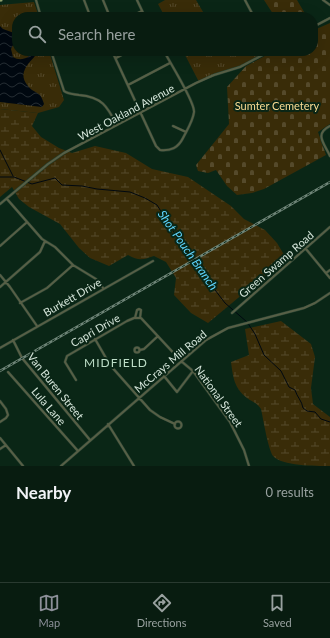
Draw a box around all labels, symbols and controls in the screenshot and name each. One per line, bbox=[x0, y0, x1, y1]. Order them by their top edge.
search box bbox=[12, 12, 318, 56]
icon: search bbox=[26, 23, 48, 45]
text: Search here bbox=[58, 25, 135, 43]
street label: West Oakland Avenue bbox=[76, 81, 176, 143]
park label: Sumter Cemetery bbox=[235, 99, 320, 112]
water label: Shot Pouch Branch bbox=[155, 207, 221, 293]
street label: Green Swamp Road bbox=[236, 228, 316, 300]
street label: Burkett Drive bbox=[41, 275, 103, 319]
street label: Capri Drive bbox=[68, 311, 122, 349]
street label: McCrays Mill Road bbox=[131, 327, 209, 395]
street label: Van Buren Street bbox=[25, 350, 87, 422]
district label: MIDFIELD bbox=[84, 355, 148, 370]
street label: National Street bbox=[192, 363, 246, 429]
street label: Lula Lane bbox=[29, 385, 69, 428]
text: Nearby bbox=[16, 482, 71, 503]
text: 0 results bbox=[266, 484, 314, 500]
tab: Map bbox=[38, 592, 60, 629]
tab: Directions bbox=[137, 592, 186, 629]
tab: Saved bbox=[263, 592, 292, 629]

